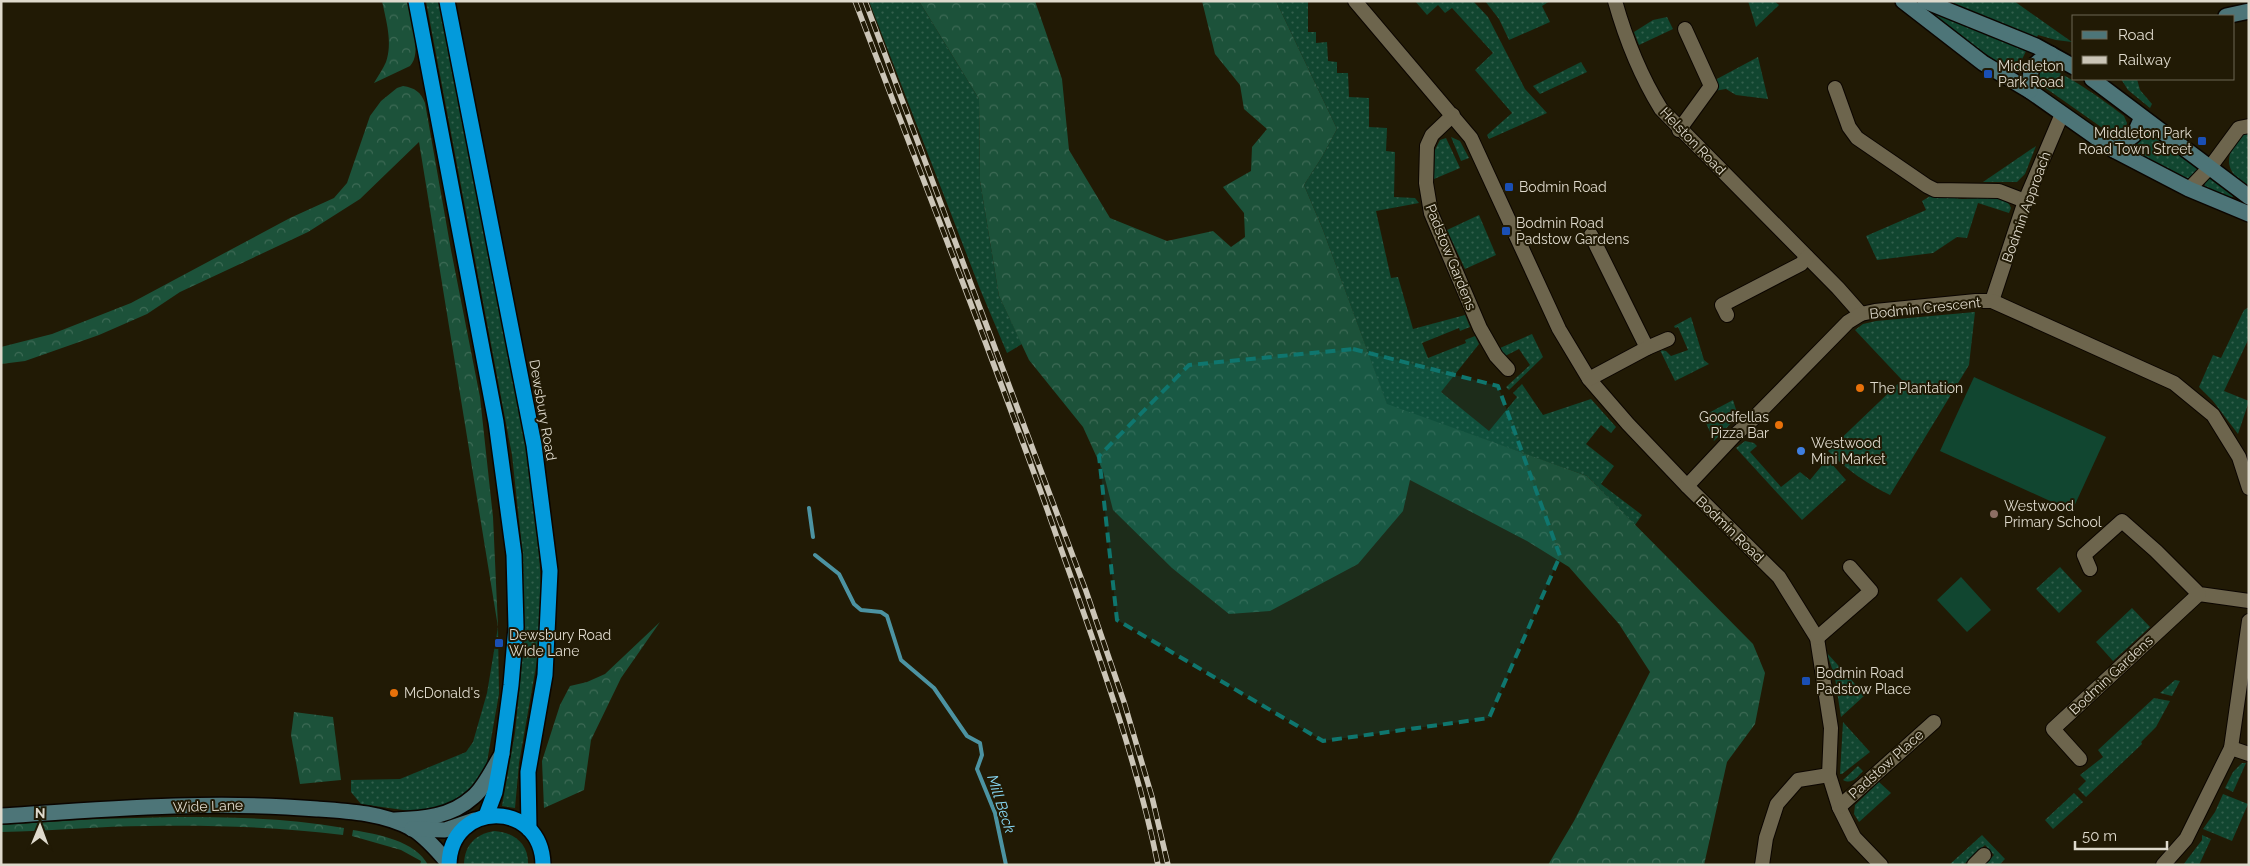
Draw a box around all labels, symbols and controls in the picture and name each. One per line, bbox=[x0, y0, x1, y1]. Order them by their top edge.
legend bbox=[2072, 15, 2235, 80]
text: Road bbox=[2118, 26, 2154, 44]
text: Railway bbox=[2118, 51, 2171, 69]
place label: Middleton Park Road bbox=[1998, 58, 2064, 90]
marker: Middleton Park Road bbox=[1982, 68, 1994, 80]
street label: Helston Road bbox=[1657, 104, 1729, 178]
place label: Middleton Park Road Town Street bbox=[2078, 125, 2193, 157]
marker: Middleton Park Road Town Street bbox=[2196, 135, 2208, 147]
street label: Bodmin Approach bbox=[1999, 149, 2053, 265]
place label: Bodmin Road bbox=[1519, 179, 1607, 195]
marker: Bodmin Road bbox=[1503, 181, 1515, 193]
street label: Padstow Gardens bbox=[1422, 202, 1480, 313]
place label: Bodmin Road Padstow Gardens bbox=[1516, 215, 1629, 247]
marker: Bodmin Road Padstow Gardens bbox=[1500, 225, 1512, 237]
street label: Bodmin Crescent bbox=[1869, 294, 1982, 322]
street label: Dewsbury Road bbox=[526, 358, 560, 462]
place label: The Plantation bbox=[1870, 380, 1963, 396]
marker: The Plantation bbox=[1854, 382, 1866, 394]
place label: Goodfellas Pizza Bar bbox=[1699, 409, 1769, 441]
marker: Goodfellas Pizza Bar bbox=[1773, 419, 1785, 431]
place label: Westwood Mini Market bbox=[1811, 435, 1886, 467]
marker: Westwood Mini Market bbox=[1795, 445, 1807, 457]
street label: Bodmin Road bbox=[1693, 493, 1767, 565]
place label: Westwood Primary School bbox=[2004, 498, 2102, 530]
marker: Westwood Primary School bbox=[1988, 508, 2000, 520]
place label: Dewsbury Road Wide Lane bbox=[509, 627, 611, 659]
street label: Bodmin Gardens bbox=[2066, 632, 2156, 718]
marker: Dewsbury Road Wide Lane bbox=[493, 637, 505, 649]
place label: Bodmin Road Padstow Place bbox=[1816, 665, 1911, 697]
marker: Bodmin Road Padstow Place bbox=[1800, 675, 1812, 687]
place label: McDonald's bbox=[404, 685, 480, 701]
marker: McDonald's bbox=[388, 687, 400, 699]
street label: Padstow Place bbox=[1845, 726, 1927, 802]
water label: Mill Beck bbox=[983, 772, 1019, 836]
street label: Wide Lane bbox=[173, 797, 243, 815]
north arrow bbox=[15, 801, 65, 851]
text: N bbox=[35, 805, 46, 821]
scale bar bbox=[2075, 818, 2168, 850]
text: 50 m bbox=[2082, 827, 2117, 845]

